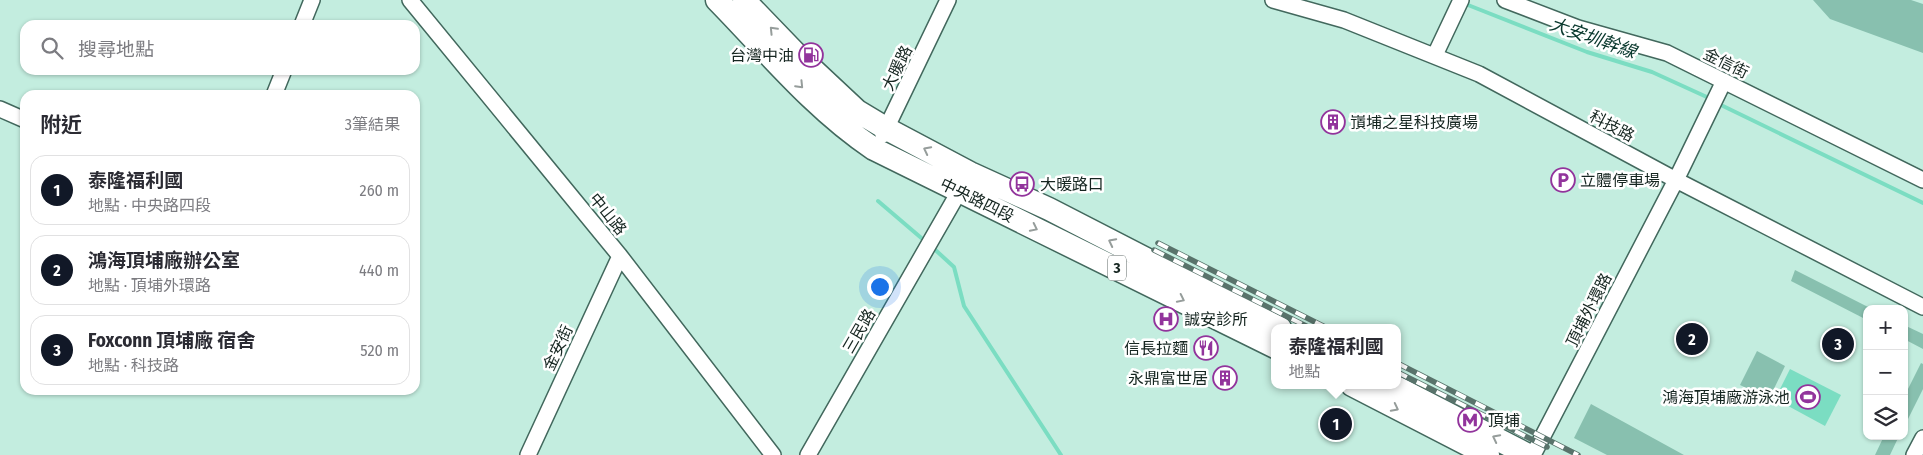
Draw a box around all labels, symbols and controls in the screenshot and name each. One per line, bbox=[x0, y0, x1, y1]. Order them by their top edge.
water label: 大安圳幹線 bbox=[1547, 13, 1641, 64]
search box bbox=[20, 20, 420, 75]
one-way arrow bbox=[770, 26, 779, 35]
icon: search bbox=[38, 34, 66, 62]
text: 搜尋地點 bbox=[78, 38, 154, 61]
fuel station icon: 台灣中油 bbox=[798, 42, 824, 68]
street label: 大暖路 bbox=[878, 42, 916, 94]
street label: 金信街 bbox=[1700, 44, 1752, 82]
place label: 台灣中油 bbox=[730, 46, 794, 65]
one-way arrow bbox=[794, 79, 803, 88]
street label: 科技路 bbox=[1586, 106, 1638, 146]
building icon: 嵿埔之星科技廣場 bbox=[1320, 109, 1346, 135]
text: 附近 bbox=[40, 112, 82, 138]
place label: 嵿埔之星科技廣場 bbox=[1350, 113, 1478, 132]
text: 3筆結果 bbox=[345, 115, 400, 134]
one-way arrow bbox=[924, 146, 933, 156]
parking icon: 立體停車場 bbox=[1550, 167, 1576, 193]
text: 泰隆福利國 bbox=[88, 169, 183, 192]
bus stop icon: 大暖路口 bbox=[1009, 171, 1035, 197]
place label: 立體停車場 bbox=[1580, 171, 1660, 190]
street label: 中央路四段 bbox=[937, 174, 1017, 226]
place label: 大暖路口 bbox=[1040, 175, 1104, 194]
text: 1 bbox=[54, 181, 60, 200]
text: 260 m bbox=[360, 181, 399, 200]
street label: 中山路 bbox=[586, 189, 630, 239]
text: 地點 · 中央路四段 bbox=[88, 196, 211, 215]
one-way arrow bbox=[1029, 222, 1038, 232]
one-way arrow bbox=[1108, 238, 1117, 248]
text: 鴻海頂埔廠辦公室 bbox=[88, 249, 240, 272]
road number: 3 bbox=[1108, 256, 1126, 280]
text: 2 bbox=[53, 261, 61, 280]
text: 440 m bbox=[359, 261, 399, 280]
street label: 頂埔外環路 bbox=[1562, 270, 1616, 350]
your location bbox=[867, 274, 893, 300]
text: 地點 · 頂埔外環路 bbox=[88, 276, 211, 295]
one-way arrow bbox=[1175, 293, 1184, 303]
street label: 三民路 bbox=[839, 305, 879, 357]
map controls bbox=[1863, 305, 1908, 440]
button: + bbox=[1863, 305, 1908, 350]
hospital icon: 誠安診所 bbox=[1153, 306, 1179, 332]
place label: 誠安診所 bbox=[1184, 310, 1248, 329]
pin: 2 bbox=[1676, 320, 1708, 358]
street label: 金安街 bbox=[539, 322, 577, 374]
popup bbox=[1271, 324, 1401, 389]
pin: 3 bbox=[1822, 325, 1854, 363]
text: Foxconn 頂埔廠 宿舍 bbox=[88, 329, 255, 352]
restaurant icon: 信長拉麵 bbox=[1193, 335, 1219, 361]
text: 泰隆福利國 bbox=[1288, 335, 1384, 358]
place label: 信長拉麵 bbox=[1124, 339, 1188, 358]
text: 3 bbox=[53, 341, 61, 360]
text: 520 m bbox=[360, 341, 399, 360]
button: − bbox=[1863, 350, 1908, 395]
text: 地點 · 科技路 bbox=[88, 356, 179, 375]
text: 地點 bbox=[1288, 362, 1321, 381]
building icon: 永鼎富世居 bbox=[1212, 365, 1238, 391]
place label: 永鼎富世居 bbox=[1128, 369, 1208, 388]
sports icon: 鴻海頂埔廠游泳池 bbox=[1795, 384, 1821, 410]
place label: 鴻海頂埔廠游泳池 bbox=[1662, 388, 1790, 407]
button: layers bbox=[1863, 395, 1908, 440]
one-way arrow bbox=[1390, 402, 1399, 412]
pin: 1 bbox=[1320, 405, 1352, 443]
metro station icon: 頂埔 bbox=[1457, 407, 1483, 433]
place label: 頂埔 bbox=[1488, 411, 1520, 430]
one-way arrow bbox=[1492, 434, 1501, 444]

